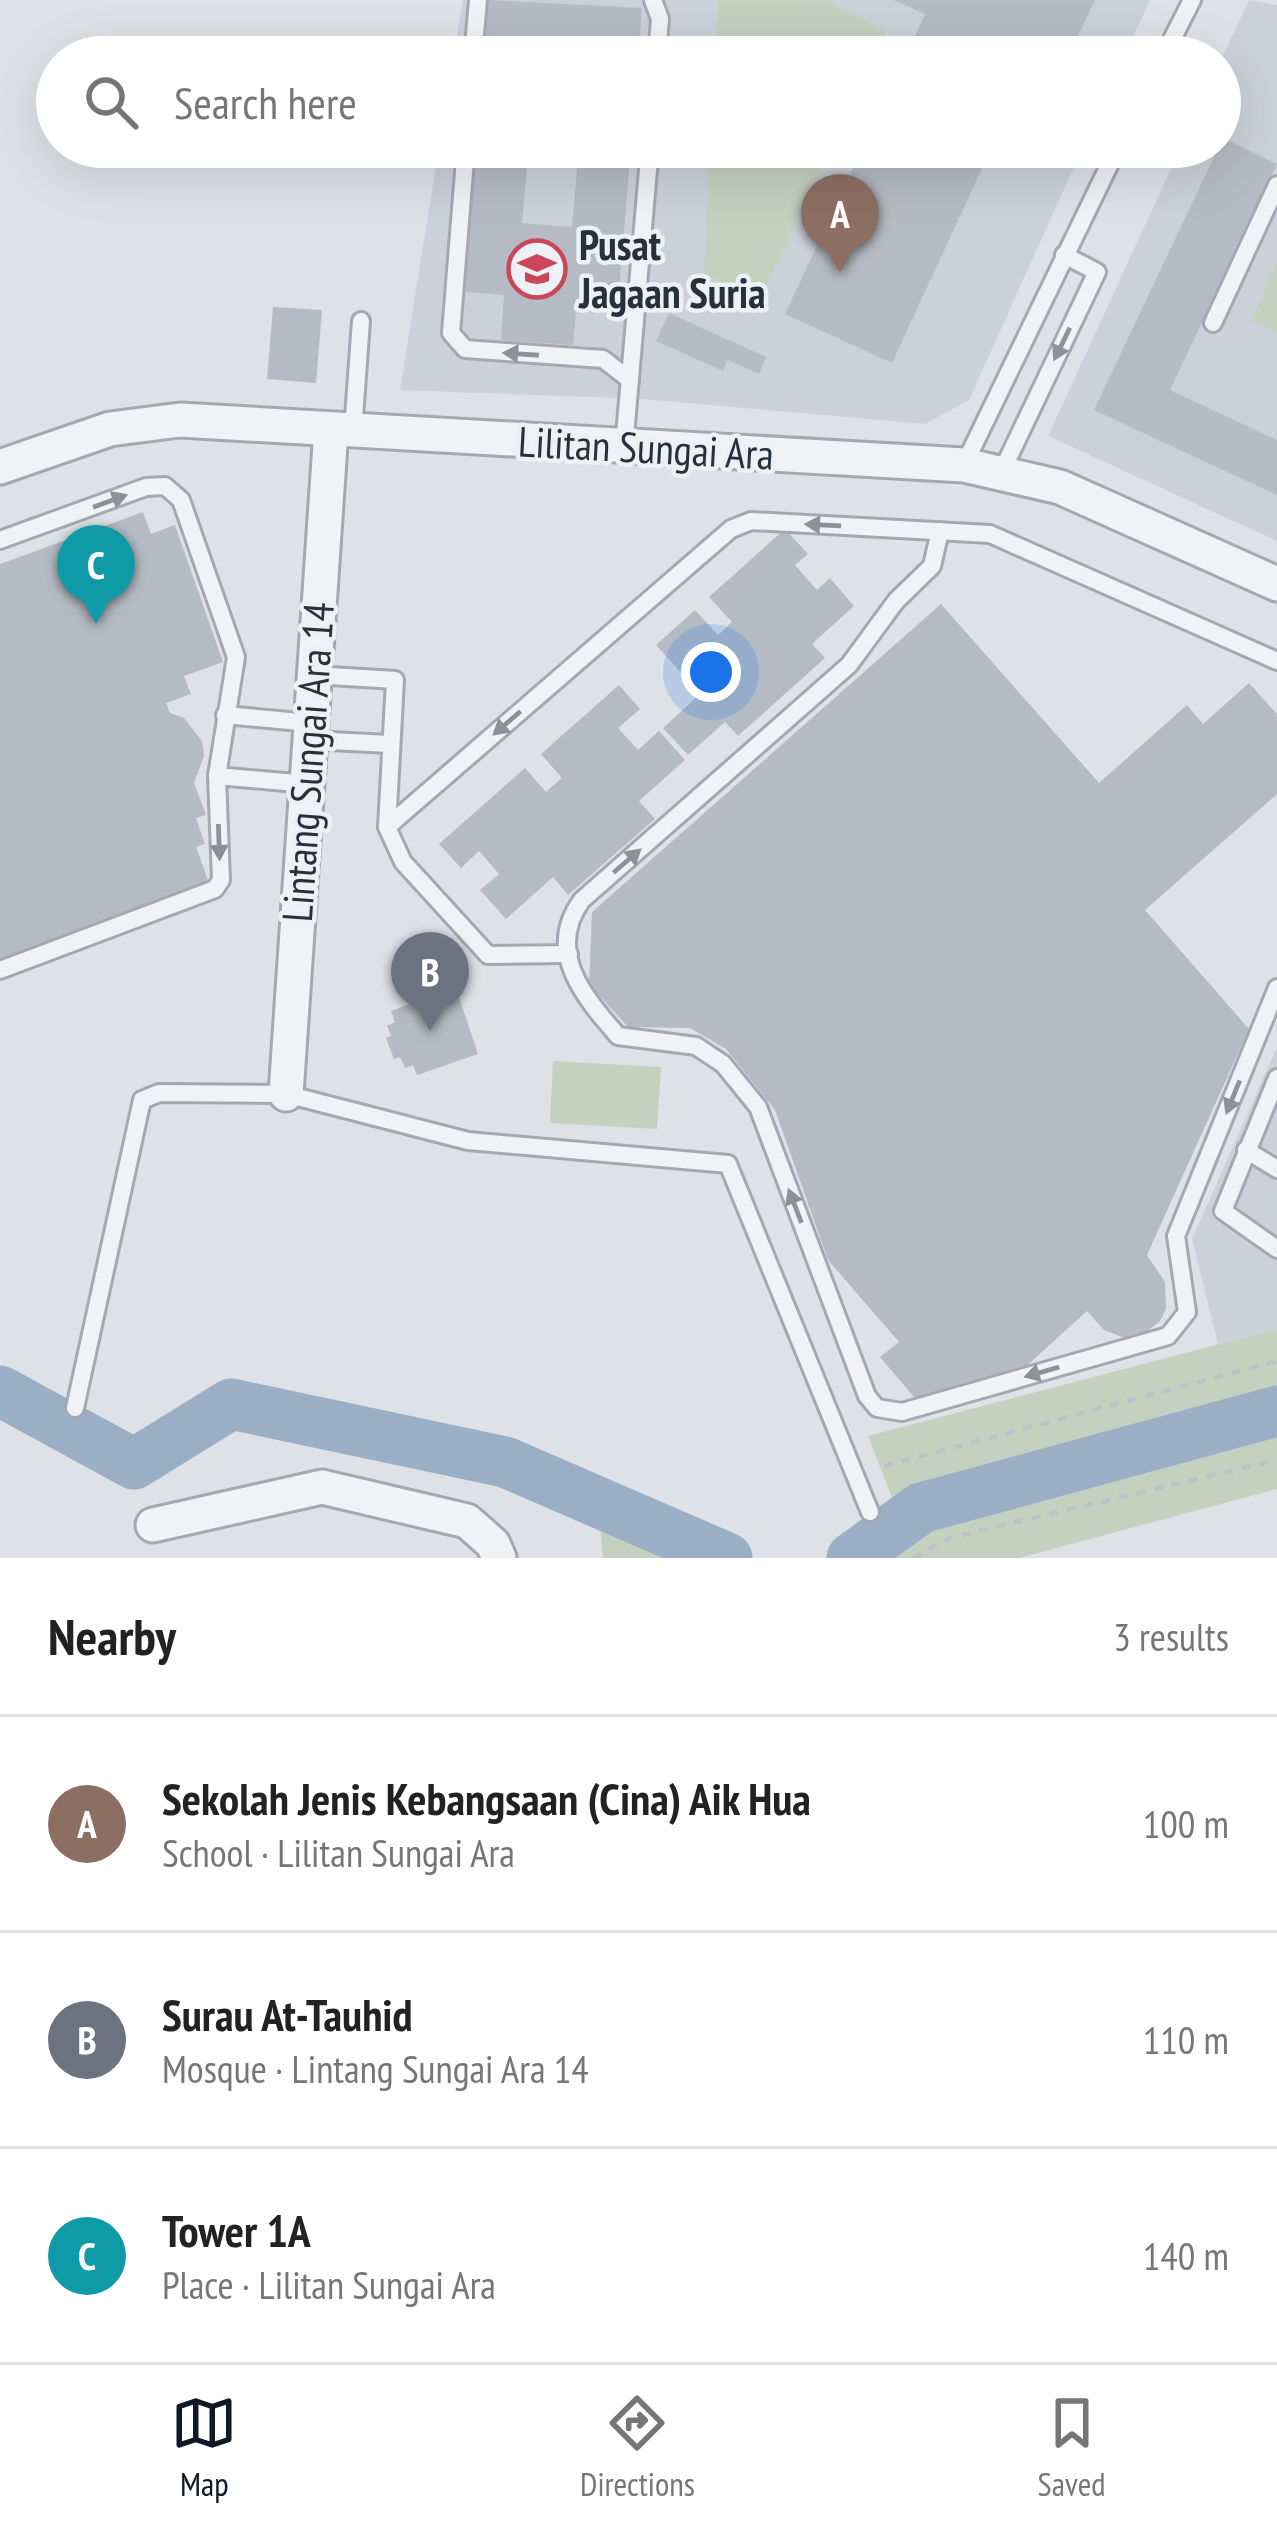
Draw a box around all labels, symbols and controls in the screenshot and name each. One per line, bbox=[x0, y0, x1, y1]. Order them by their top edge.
search box bbox=[36, 36, 1241, 168]
icon: search bbox=[78, 69, 144, 135]
text: Search here bbox=[174, 73, 357, 131]
pin: A bbox=[801, 174, 879, 273]
place label: Pusat Jagaan Suria bbox=[578, 217, 766, 320]
school or university icon: Pusat Jagaan Suria bbox=[506, 238, 568, 300]
one-way arrow bbox=[1052, 327, 1072, 362]
one-way arrow bbox=[502, 344, 539, 363]
street label: Lilitan Sungai Ara bbox=[517, 413, 775, 482]
one-way arrow bbox=[92, 490, 128, 509]
one-way arrow bbox=[803, 515, 841, 534]
pin: C bbox=[57, 525, 135, 624]
street label: Lintang Sungai Ara 14 bbox=[269, 600, 346, 924]
your location bbox=[681, 642, 741, 702]
one-way arrow bbox=[492, 709, 522, 736]
one-way arrow bbox=[210, 824, 229, 862]
one-way arrow bbox=[613, 848, 642, 875]
pin: B bbox=[391, 932, 469, 1031]
one-way arrow bbox=[1223, 1079, 1242, 1115]
one-way arrow bbox=[785, 1188, 804, 1224]
one-way arrow bbox=[1023, 1364, 1060, 1382]
text: Nearby bbox=[48, 1603, 176, 1669]
text: 3 results bbox=[1113, 1611, 1229, 1662]
text: Sekolah Jenis Kebangsaan (Cina) Aik Hua bbox=[162, 1769, 811, 1827]
text: A bbox=[77, 1798, 97, 1849]
text: 100 m bbox=[1143, 1798, 1229, 1849]
text: School · Lilitan Sungai Ara bbox=[162, 1827, 515, 1878]
text: Surau At-Tauhid bbox=[162, 1985, 413, 2043]
text: B bbox=[77, 2014, 97, 2065]
text: 110 m bbox=[1143, 2014, 1229, 2065]
text: Mosque · Lintang Sungai Ara 14 bbox=[162, 2043, 589, 2094]
text: Tower 1A bbox=[162, 2201, 311, 2259]
text: C bbox=[78, 2230, 96, 2281]
text: 140 m bbox=[1143, 2230, 1229, 2281]
text: Place · Lilitan Sungai Ara bbox=[162, 2259, 496, 2310]
tab: Map bbox=[171, 2390, 237, 2505]
tab: Directions bbox=[580, 2390, 695, 2505]
tab: Saved bbox=[1038, 2390, 1106, 2505]

